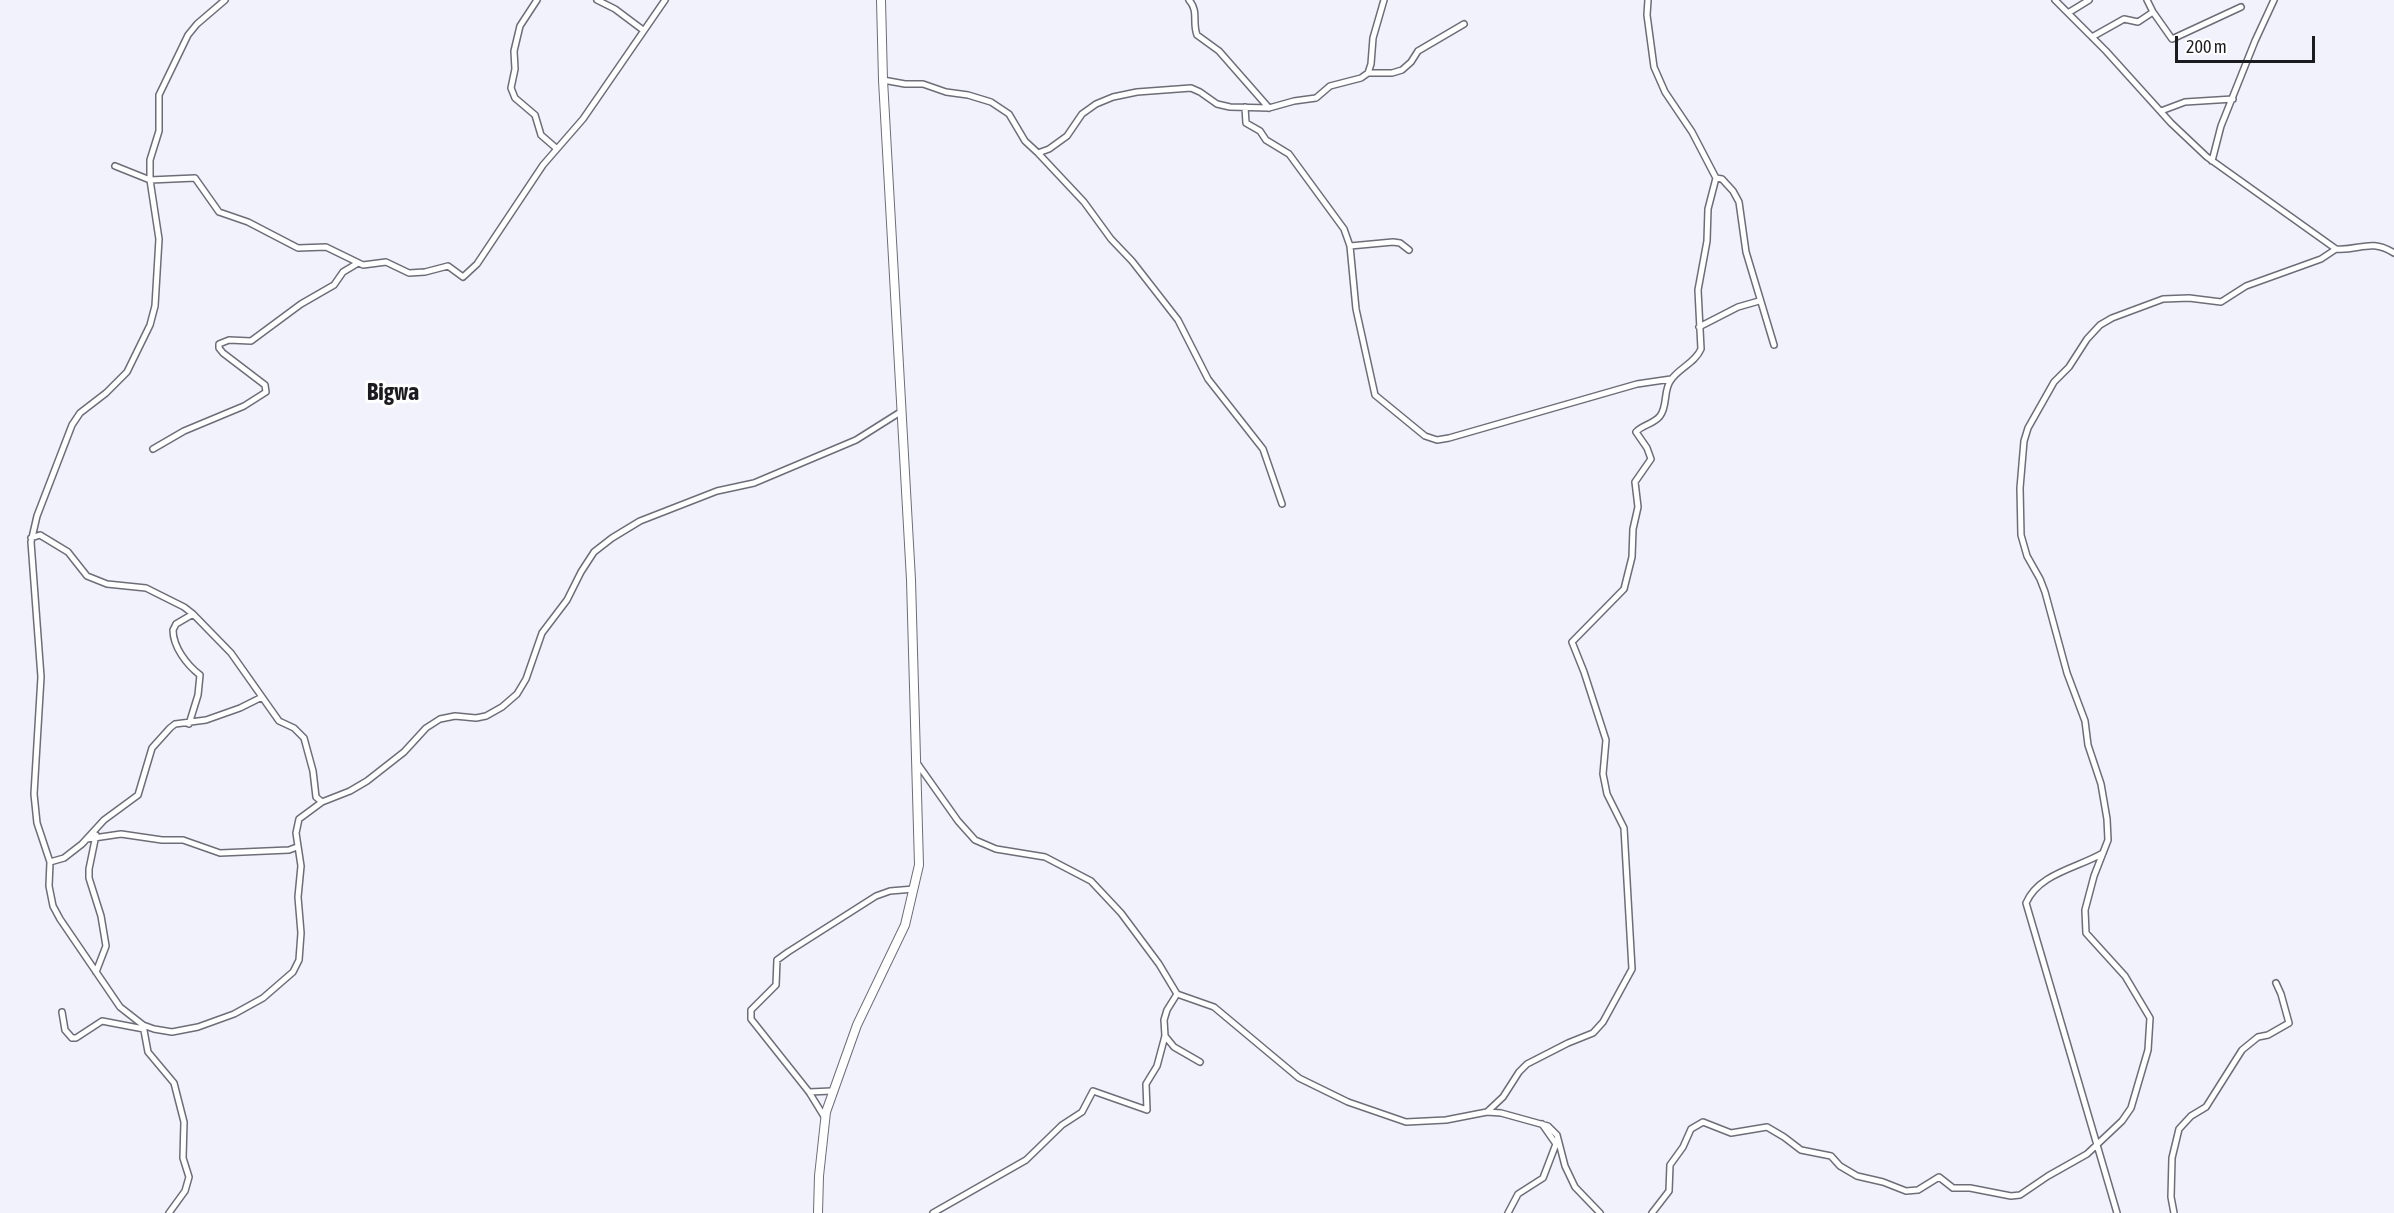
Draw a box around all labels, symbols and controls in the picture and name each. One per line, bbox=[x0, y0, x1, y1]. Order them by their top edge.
scale bar bbox=[2178, 24, 2318, 62]
text: 200 m bbox=[2186, 36, 2227, 57]
district label: Bigwa bbox=[367, 378, 419, 406]

